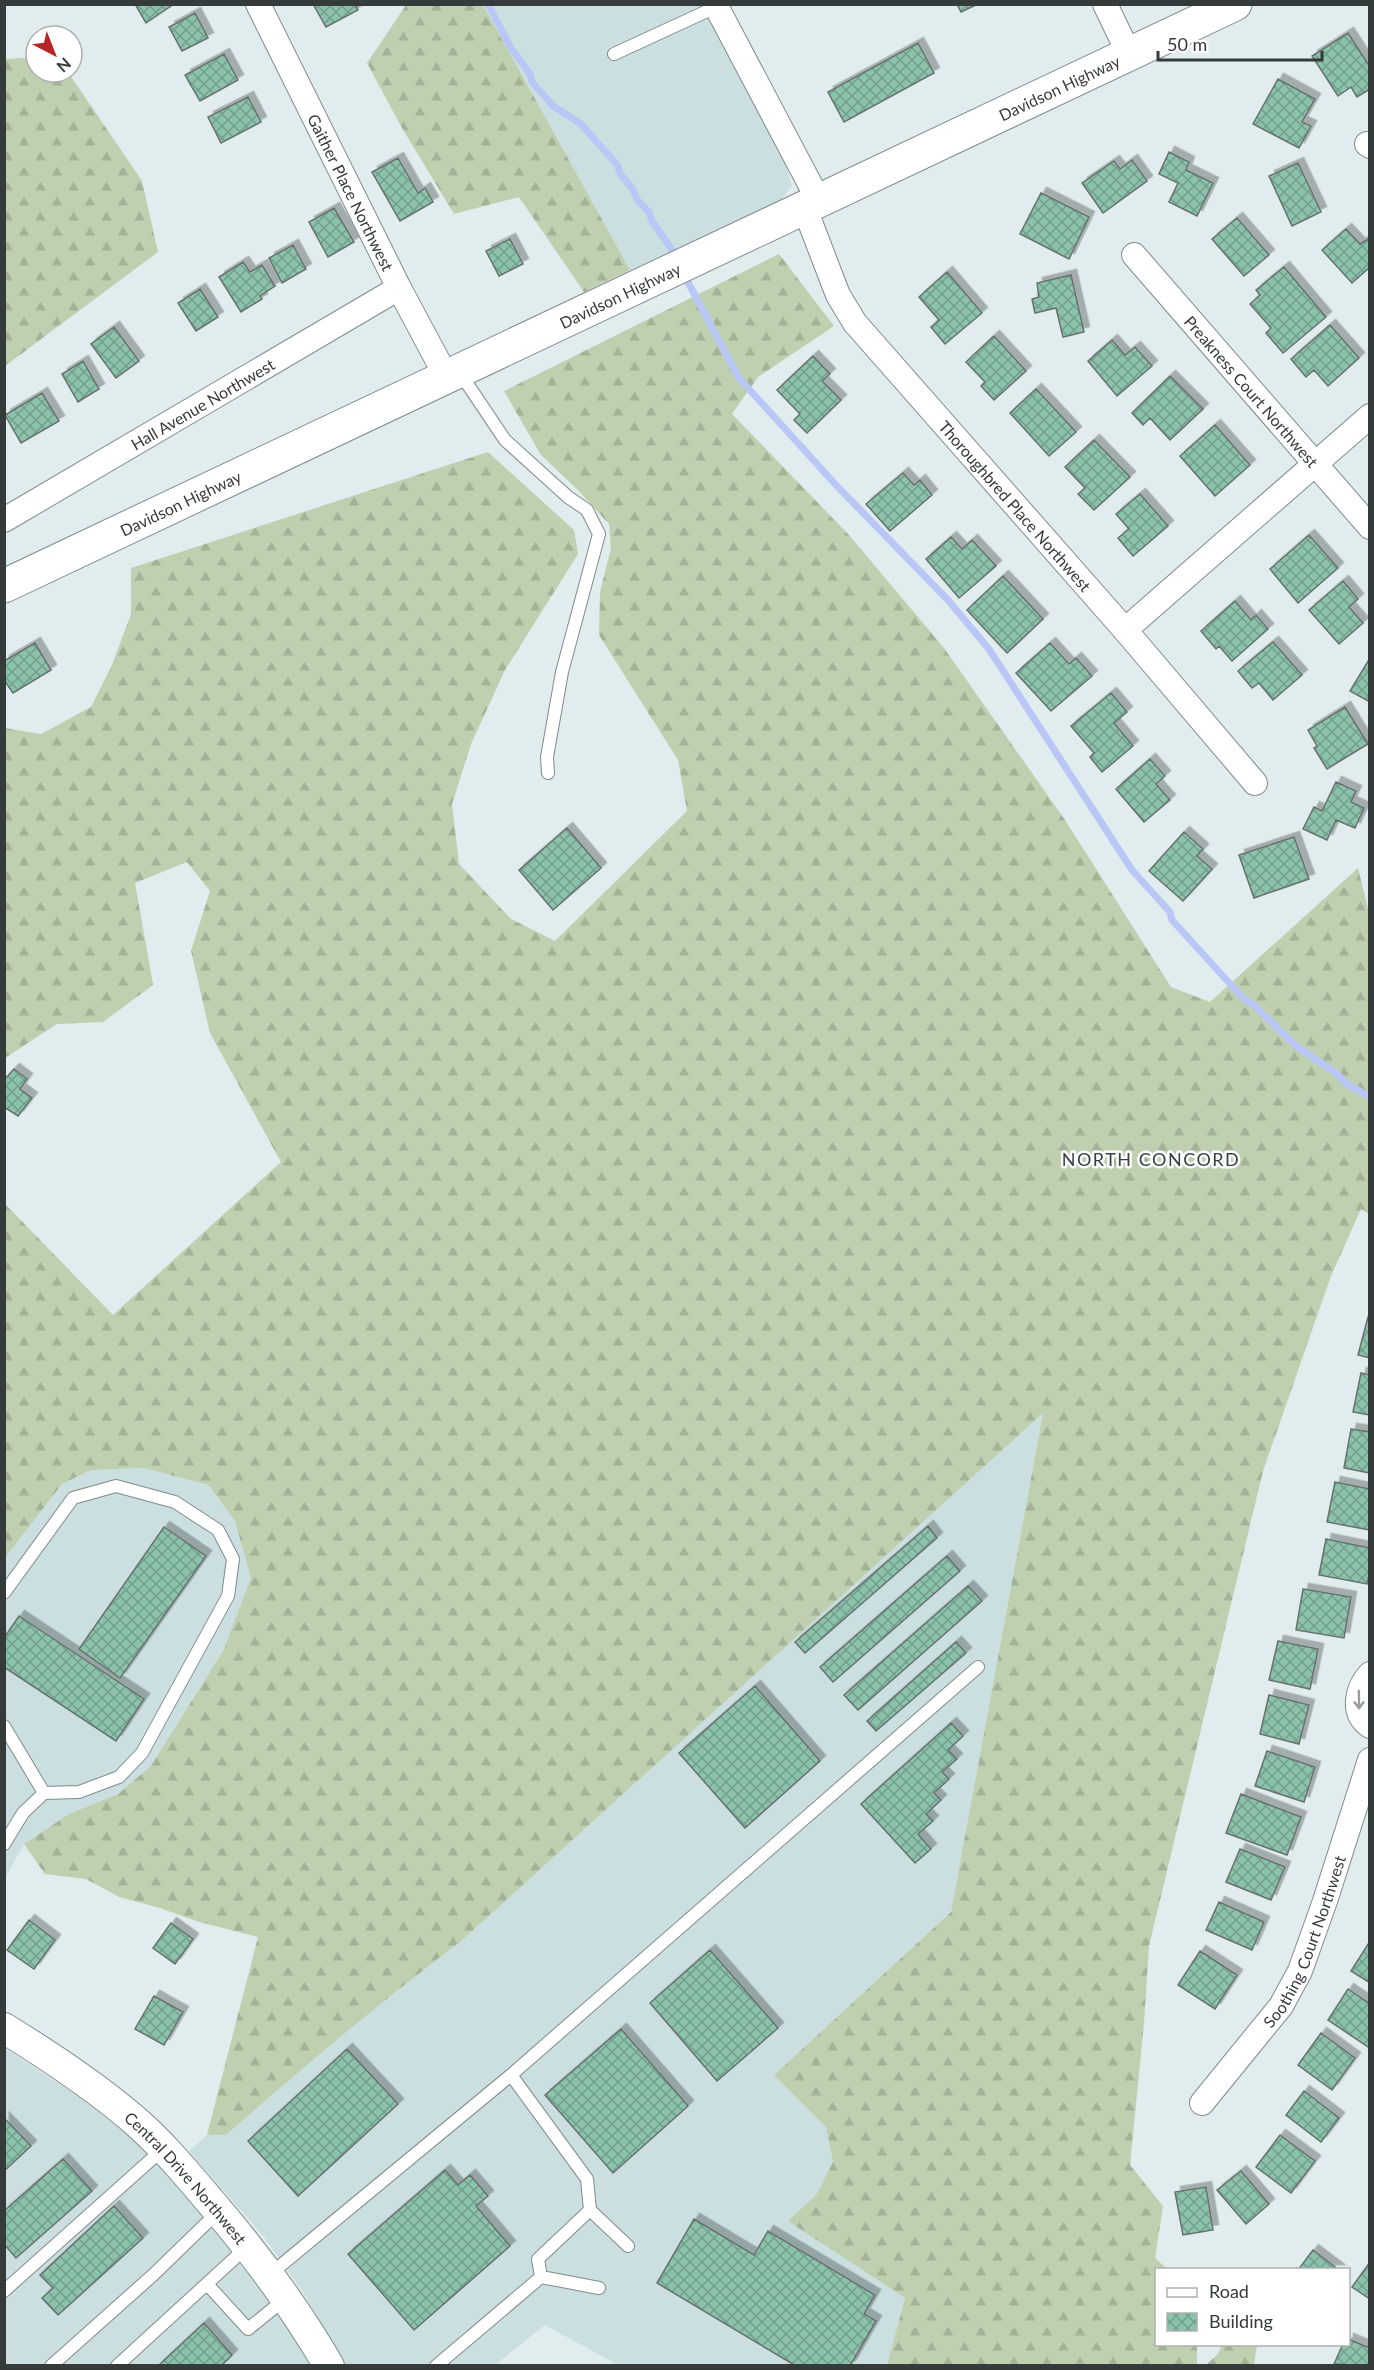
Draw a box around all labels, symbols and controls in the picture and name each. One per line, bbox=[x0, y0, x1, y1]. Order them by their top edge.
north arrow bbox=[24, 24, 84, 84]
scale bar bbox=[1158, 24, 1322, 62]
text: 50 m bbox=[1167, 33, 1207, 55]
street label: Davidson Highway bbox=[995, 50, 1123, 124]
text: N bbox=[53, 54, 75, 77]
street label: Gaither Place Northwest bbox=[304, 111, 398, 274]
street label: Davidson Highway bbox=[556, 258, 684, 332]
street label: Preakness Court Northwest bbox=[1181, 311, 1323, 471]
street label: Hall Avenue Northwest bbox=[127, 354, 278, 453]
street label: Thoroughbred Place Northwest bbox=[936, 416, 1096, 595]
street label: Davidson Highway bbox=[117, 466, 245, 539]
district label: NORTH CONCORD bbox=[1062, 1148, 1240, 1170]
one-way arrow bbox=[1353, 1690, 1365, 1709]
street label: Soothing Court Northwest bbox=[1258, 1852, 1349, 2031]
street label: Central Drive Northwest bbox=[121, 2107, 251, 2248]
legend bbox=[1155, 2268, 1350, 2346]
text: Road bbox=[1209, 2280, 1249, 2302]
text: Building bbox=[1209, 2310, 1273, 2332]

